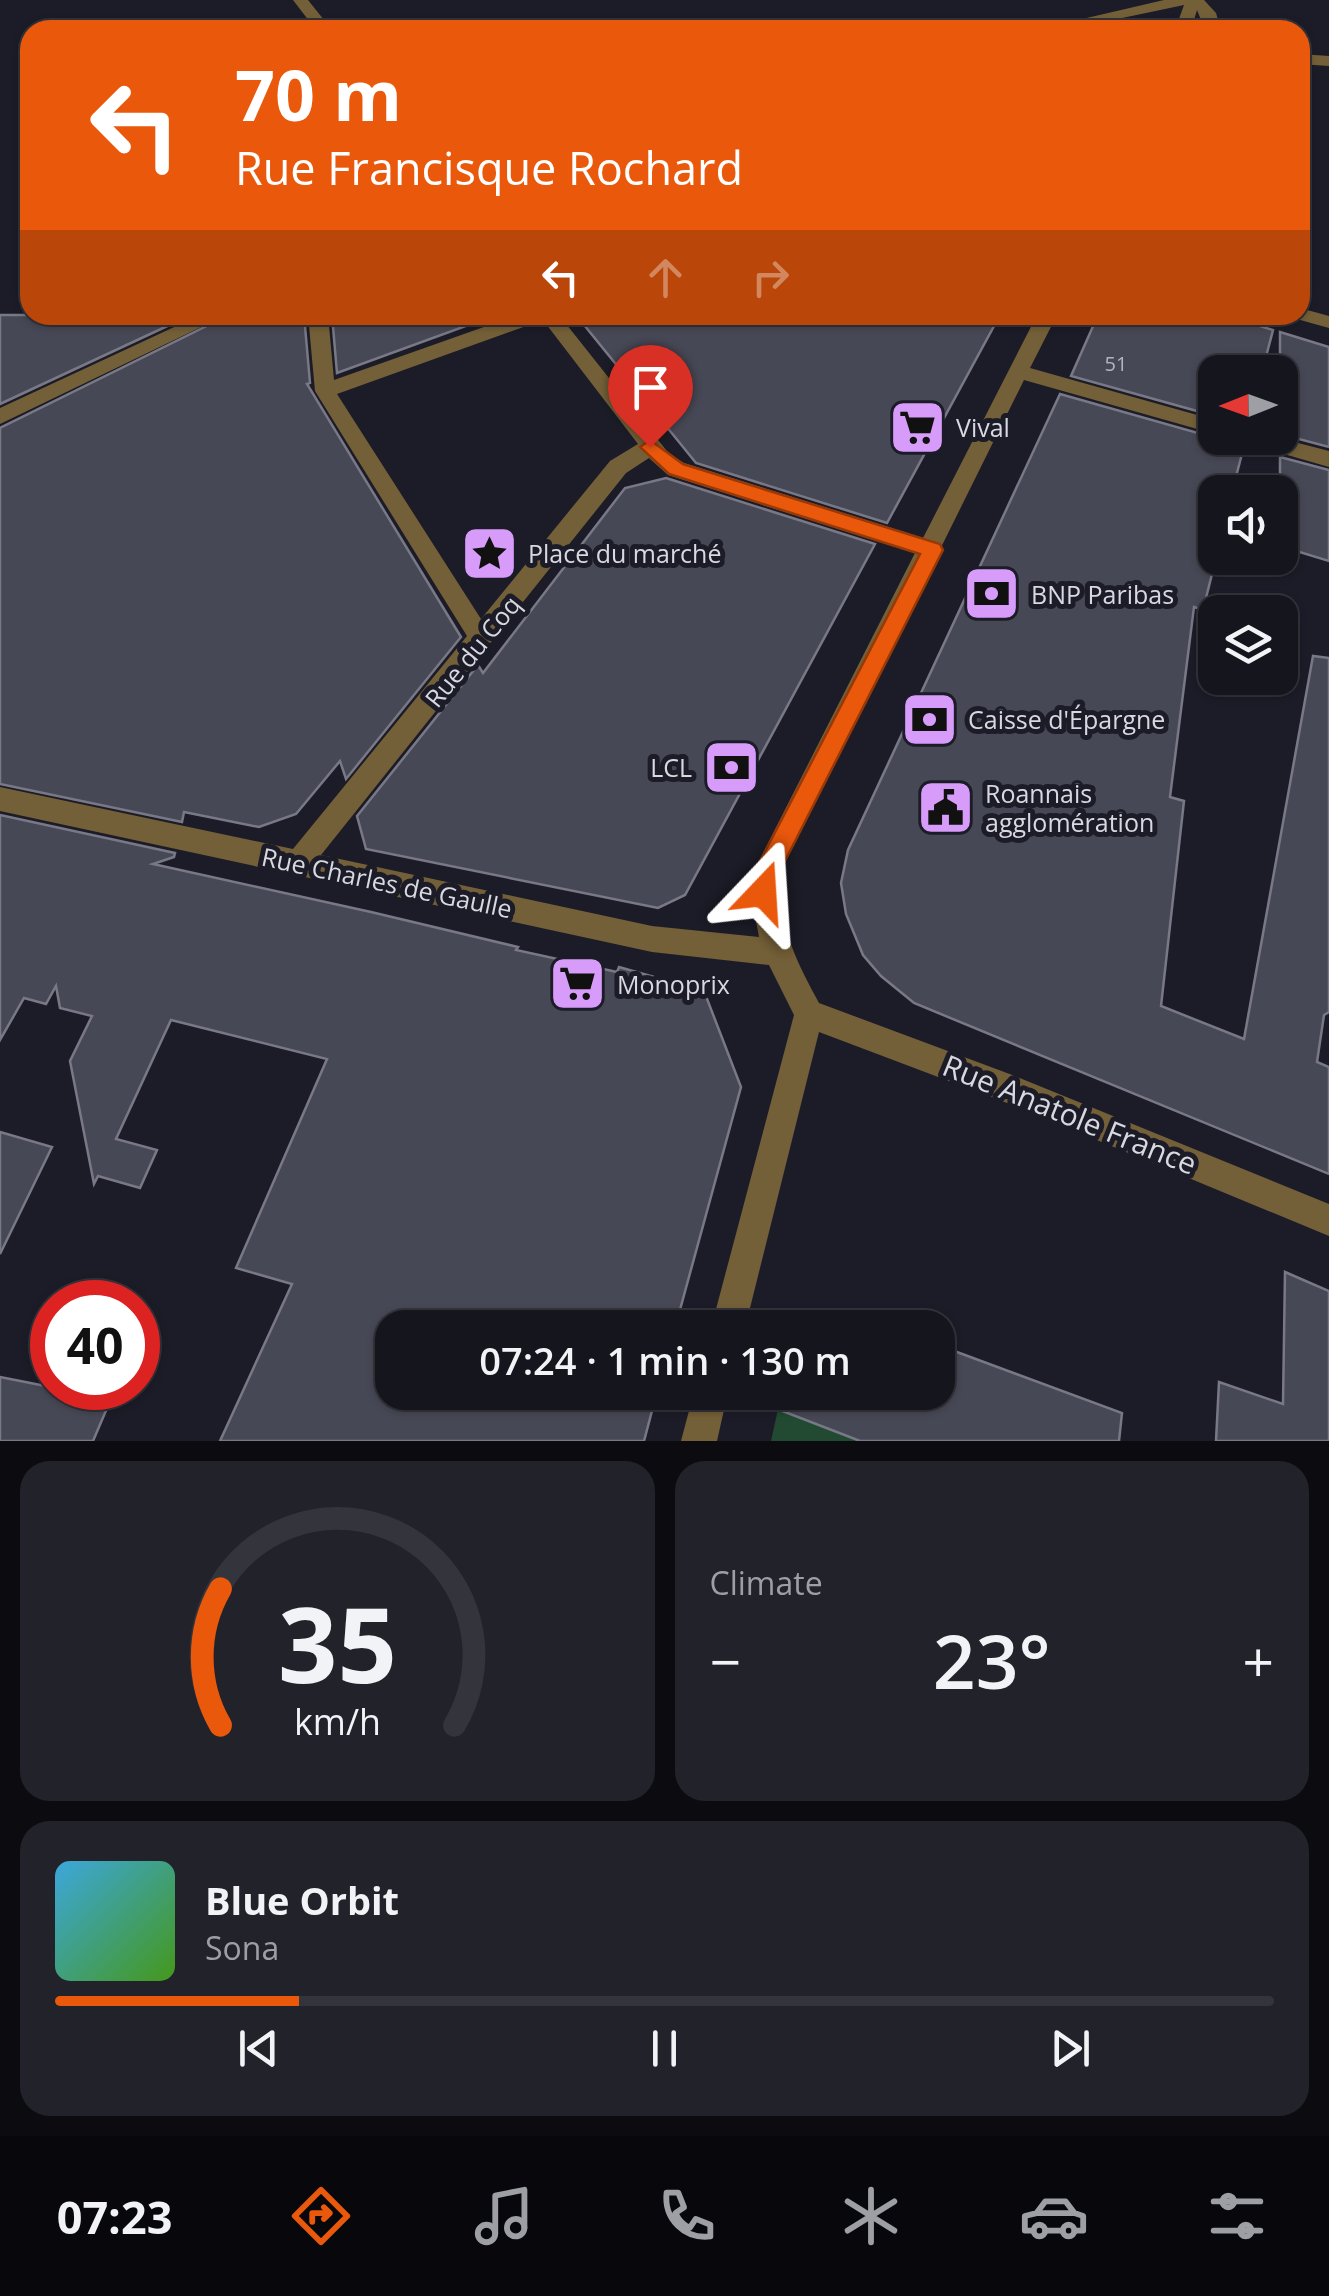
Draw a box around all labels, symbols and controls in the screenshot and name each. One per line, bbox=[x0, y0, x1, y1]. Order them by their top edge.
text: 70 m bbox=[235, 46, 402, 142]
icon: left bbox=[70, 60, 200, 190]
text: Rue Francisque Rochard bbox=[235, 137, 743, 198]
icon: left bbox=[533, 250, 588, 305]
icon: ahead bbox=[638, 250, 693, 305]
icon: right bbox=[743, 250, 798, 305]
pin bbox=[608, 345, 693, 448]
house number: 51 bbox=[1105, 350, 1127, 377]
north arrow bbox=[1198, 355, 1298, 455]
map controls bbox=[1198, 355, 1298, 695]
icon: arrive bbox=[623, 360, 678, 415]
supermarket icon: Vival bbox=[887, 397, 947, 457]
place label: Vival bbox=[956, 410, 1010, 444]
button: sound bbox=[1198, 475, 1298, 575]
place icon: Place du marché bbox=[459, 523, 519, 583]
place label: Place du marché bbox=[528, 536, 721, 570]
bank icon: BNP Paribas bbox=[962, 564, 1022, 624]
place label: BNP Paribas bbox=[1031, 577, 1174, 611]
street label: Rue du Coq bbox=[416, 588, 528, 714]
button: layers bbox=[1198, 595, 1298, 695]
bank icon: Caisse d'Épargne bbox=[899, 689, 959, 749]
place label: Caisse d'Épargne bbox=[968, 702, 1165, 736]
bank icon: LCL bbox=[701, 737, 761, 797]
place label: LCL bbox=[650, 750, 692, 784]
place label: Roannais agglomération bbox=[985, 776, 1154, 839]
public building icon: Roannais agglomération bbox=[916, 777, 976, 837]
street label: Rue Charles de Gaulle bbox=[259, 839, 515, 925]
position arrow bbox=[711, 840, 815, 944]
supermarket icon: Monoprix bbox=[548, 954, 608, 1014]
place label: Monoprix bbox=[617, 967, 730, 1001]
street label: Rue Anatole France bbox=[937, 1044, 1203, 1184]
speed limit sign: 40 bbox=[30, 1280, 160, 1410]
text: 07:24 · 1 min · 130 m bbox=[479, 1334, 851, 1386]
text: Climate bbox=[710, 1561, 823, 1604]
text: 35 bbox=[278, 1572, 397, 1713]
text: 23° bbox=[933, 1609, 1051, 1711]
text: − bbox=[710, 1623, 741, 1698]
text: + bbox=[1243, 1623, 1274, 1698]
text: km/h bbox=[294, 1697, 381, 1745]
text: Blue Orbit bbox=[205, 1874, 399, 1926]
text: Sona bbox=[205, 1926, 279, 1969]
icon: previous bbox=[231, 2021, 286, 2076]
icon: pause bbox=[637, 2021, 692, 2076]
icon: next bbox=[1043, 2021, 1098, 2076]
icon: directions bbox=[286, 2181, 356, 2251]
icon: music bbox=[469, 2181, 539, 2251]
icon: phone bbox=[652, 2181, 722, 2251]
icon: climate bbox=[836, 2181, 906, 2251]
icon: car bbox=[1019, 2181, 1089, 2251]
icon: filters bbox=[1202, 2181, 1272, 2251]
text: 07:23 bbox=[57, 2186, 172, 2247]

